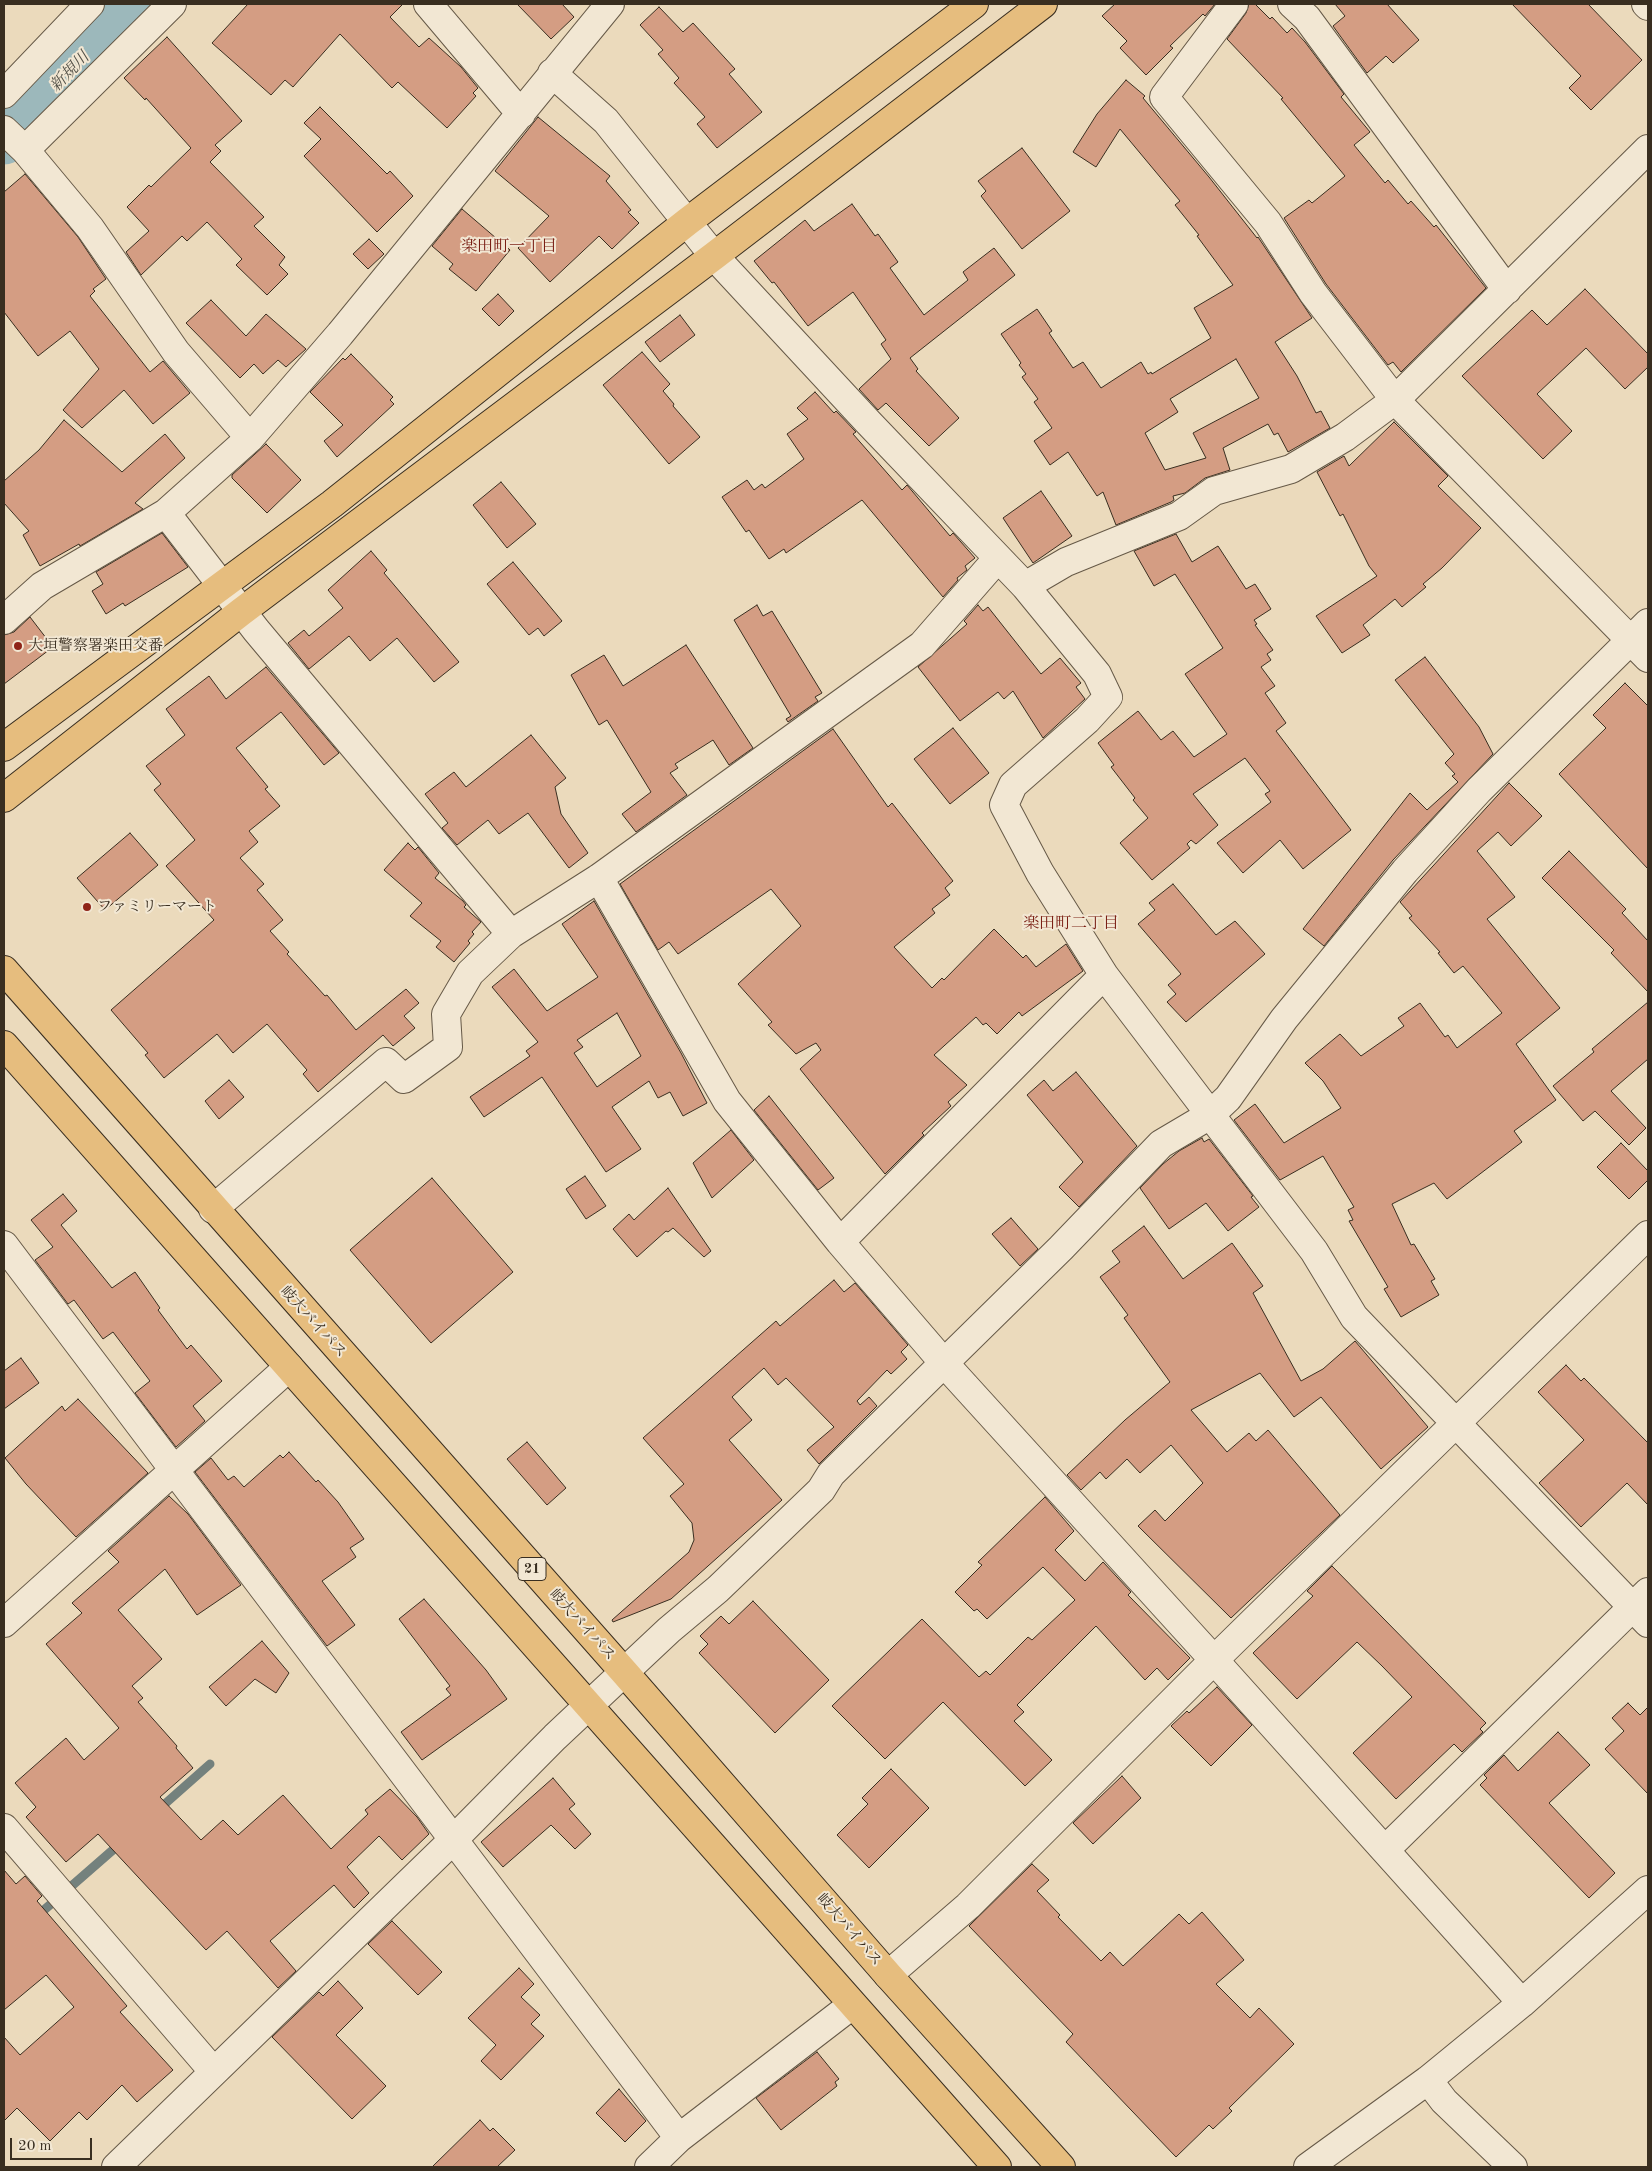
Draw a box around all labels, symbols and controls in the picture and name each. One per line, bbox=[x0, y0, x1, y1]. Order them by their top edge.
water label: 新規川 bbox=[46, 48, 94, 96]
district label: 楽田町一丁目 bbox=[461, 237, 557, 257]
place label: 大垣警察署楽田交番 bbox=[28, 637, 163, 655]
marker: 大垣警察署楽田交番 bbox=[12, 640, 24, 652]
place label: ファミリーマート bbox=[97, 898, 217, 916]
marker: ファミリーマート bbox=[81, 901, 93, 913]
district label: 楽田町二丁目 bbox=[1023, 914, 1119, 934]
street label: 岐大バイパス bbox=[276, 1283, 350, 1361]
road number: 21 bbox=[518, 1558, 546, 1580]
street label: 岐大バイパス bbox=[545, 1586, 619, 1664]
street label: 岐大バイパス bbox=[813, 1890, 885, 1970]
scale bar bbox=[12, 2128, 95, 2160]
text: 20 m bbox=[18, 2139, 52, 2154]

